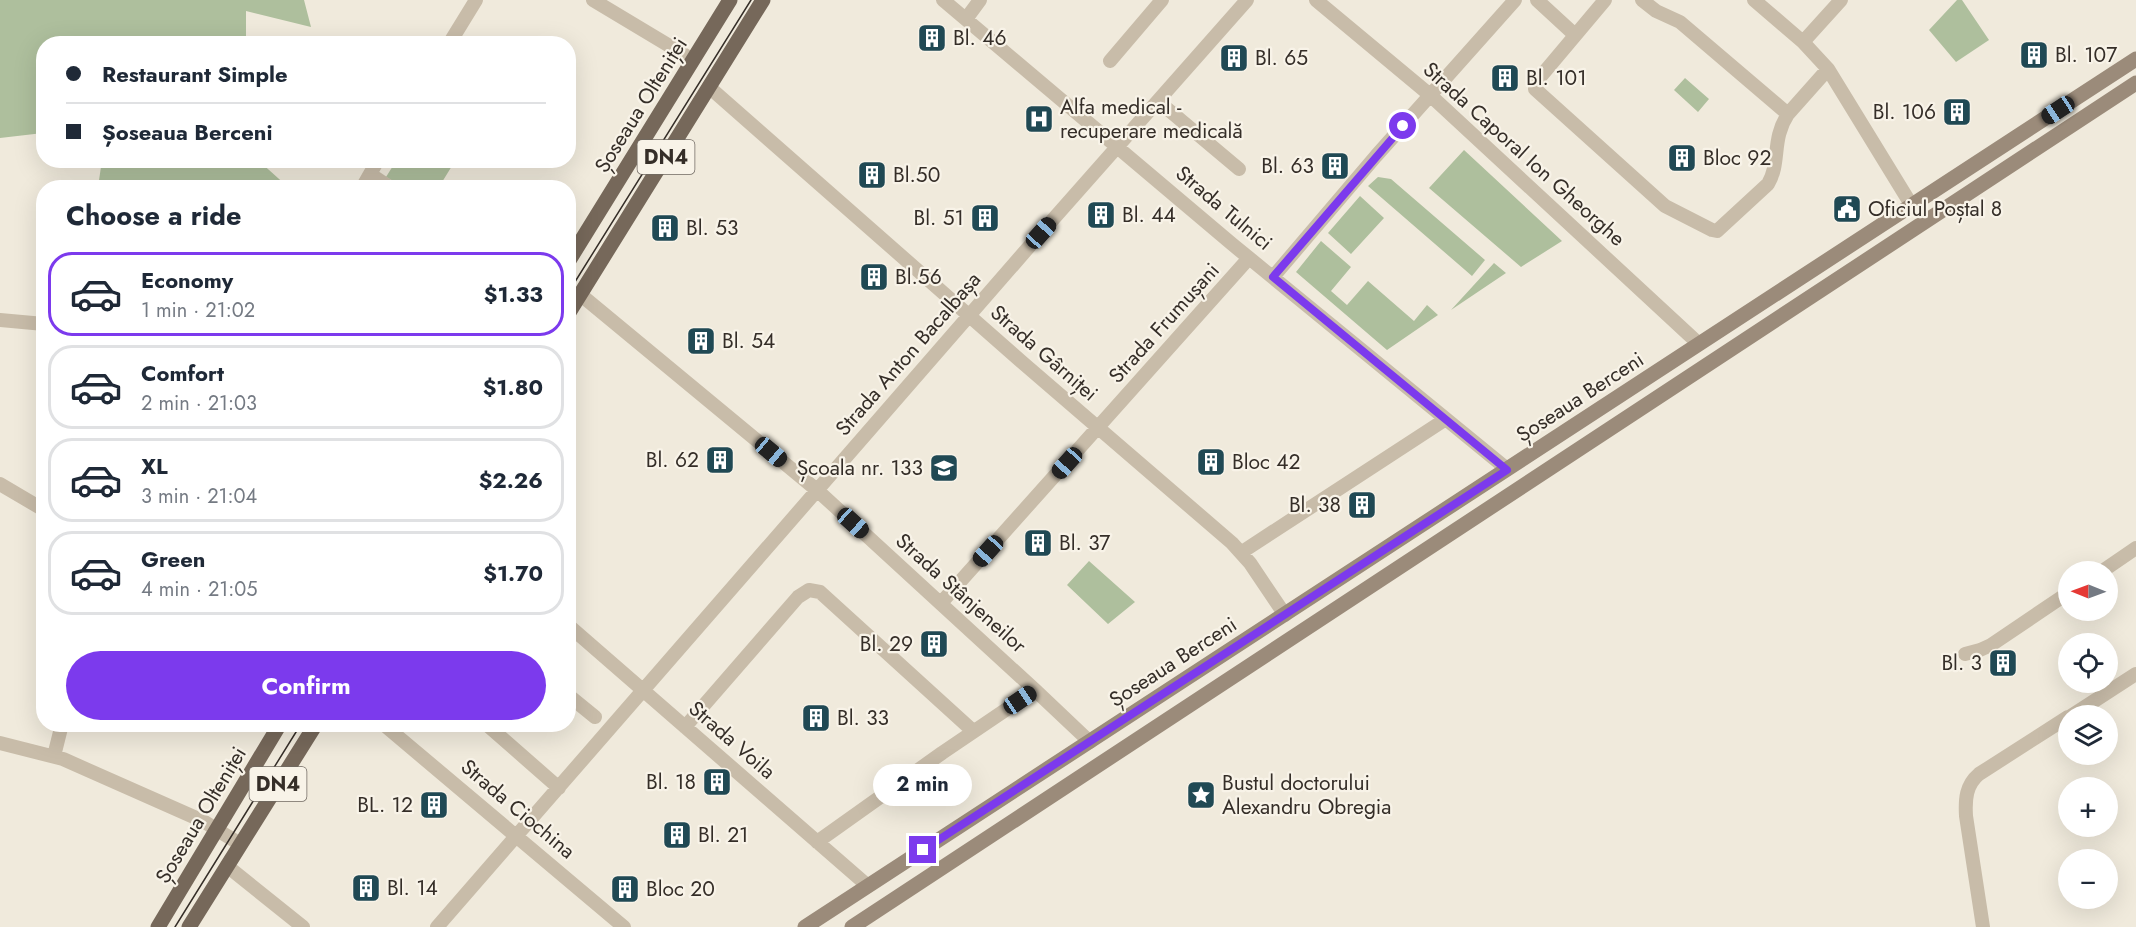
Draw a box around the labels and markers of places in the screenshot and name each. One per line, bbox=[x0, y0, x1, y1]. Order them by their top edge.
building icon: Bl. 46 bbox=[916, 22, 948, 54]
place label: Bl. 46 bbox=[953, 23, 1007, 53]
building icon: Bl. 107 bbox=[2018, 39, 2050, 71]
place label: Bl. 107 bbox=[2055, 40, 2117, 70]
building icon: Bl. 65 bbox=[1218, 42, 1250, 74]
place label: Bl. 65 bbox=[1255, 43, 1308, 73]
building icon: Bl. 101 bbox=[1489, 62, 1521, 94]
place label: Bl. 101 bbox=[1526, 63, 1587, 93]
place label: Alfa medical - recuperare medicală bbox=[1060, 92, 1243, 146]
building icon: Bl. 106 bbox=[1941, 96, 1973, 128]
place label: Bl. 106 bbox=[1873, 97, 1936, 127]
hospital icon: Alfa medical - recuperare medicală bbox=[1023, 103, 1055, 135]
building icon: Bloc 92 bbox=[1666, 142, 1698, 174]
place label: Bloc 92 bbox=[1703, 143, 1771, 173]
building icon: Bl. 63 bbox=[1319, 150, 1351, 182]
place label: Bl. 63 bbox=[1261, 151, 1314, 181]
building icon: Bl.50 bbox=[856, 159, 888, 191]
place label: Bl.50 bbox=[893, 160, 940, 190]
public building icon: Oficiul Poștal 8 bbox=[1831, 193, 1863, 225]
place label: Oficiul Poștal 8 bbox=[1868, 194, 2002, 224]
building icon: Bl. 44 bbox=[1085, 199, 1117, 231]
place label: Bl. 44 bbox=[1122, 200, 1176, 230]
building icon: Bl. 51 bbox=[969, 202, 1001, 234]
place label: Bl. 51 bbox=[914, 203, 964, 233]
building icon: Bl. 53 bbox=[649, 212, 681, 244]
place label: Bl. 53 bbox=[686, 213, 738, 243]
building icon: Bl.56 bbox=[858, 261, 890, 293]
place label: Bl.56 bbox=[895, 262, 942, 292]
building icon: Bl. 54 bbox=[685, 325, 717, 357]
place label: Bl. 54 bbox=[722, 326, 775, 356]
building icon: Bl. 62 bbox=[704, 444, 736, 476]
place label: Bl. 62 bbox=[646, 445, 699, 475]
building icon: Bloc 42 bbox=[1195, 446, 1227, 478]
place label: Bloc 42 bbox=[1232, 447, 1301, 477]
school or university icon: Școala nr. 133 bbox=[928, 452, 960, 484]
place label: Școala nr. 133 bbox=[797, 453, 923, 483]
building icon: Bl. 38 bbox=[1346, 489, 1378, 521]
place label: Bl. 38 bbox=[1289, 490, 1341, 520]
building icon: Bl. 37 bbox=[1022, 527, 1054, 559]
place label: Bl. 37 bbox=[1059, 528, 1110, 558]
building icon: Bl. 29 bbox=[918, 628, 950, 660]
place label: Bl. 29 bbox=[860, 629, 913, 659]
building icon: Bl. 3 bbox=[1987, 647, 2019, 679]
place label: Bl. 3 bbox=[1941, 648, 1982, 678]
building icon: Bl. 33 bbox=[800, 702, 832, 734]
place label: Bl. 33 bbox=[837, 703, 889, 733]
building icon: Bl. 18 bbox=[701, 766, 733, 798]
place label: Bl. 18 bbox=[646, 767, 696, 797]
place label: Bustul doctorului Alexandru Obregia bbox=[1222, 768, 1391, 822]
place icon: Bustul doctorului Alexandru Obregia bbox=[1185, 779, 1217, 811]
building icon: BL. 12 bbox=[418, 789, 450, 821]
place label: BL. 12 bbox=[357, 790, 413, 820]
building icon: Bl. 21 bbox=[661, 819, 693, 851]
place label: Bl. 21 bbox=[698, 820, 749, 850]
building icon: Bl. 14 bbox=[350, 872, 382, 904]
place label: Bl. 14 bbox=[387, 873, 438, 903]
building icon: Bloc 20 bbox=[609, 873, 641, 905]
place label: Bloc 20 bbox=[646, 874, 715, 904]

